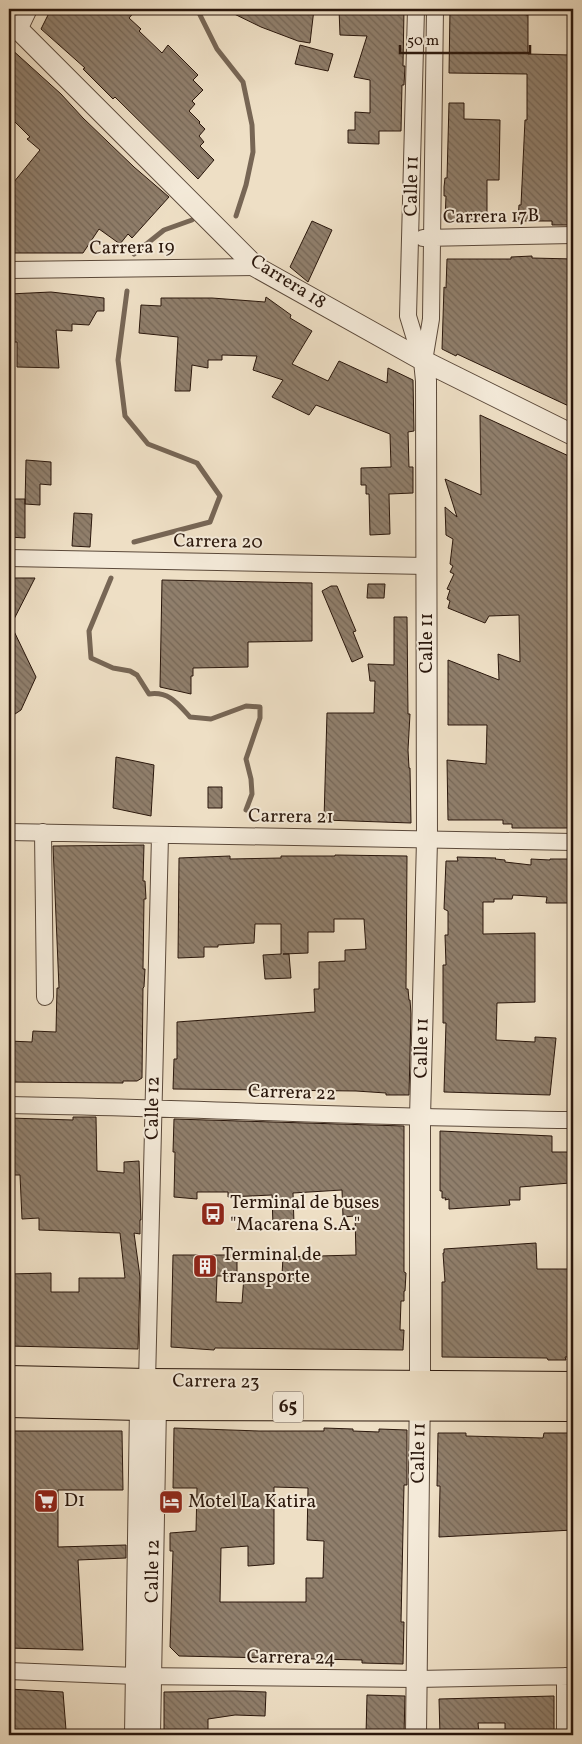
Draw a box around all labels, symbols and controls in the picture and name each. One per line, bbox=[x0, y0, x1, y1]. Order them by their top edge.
scale bar bbox=[400, 22, 530, 54]
text: 50 m bbox=[407, 31, 439, 52]
street label: Calle 11 bbox=[398, 155, 426, 217]
street label: Carrera 17B bbox=[443, 203, 539, 231]
street label: Carrera 19 bbox=[89, 234, 175, 262]
street label: Carrera 18 bbox=[245, 248, 331, 316]
street label: Carrera 20 bbox=[173, 528, 263, 556]
street label: Calle 11 bbox=[414, 613, 440, 673]
street label: Carrera 21 bbox=[248, 803, 334, 831]
street label: Calle 11 bbox=[408, 1017, 436, 1079]
street label: Calle 12 bbox=[139, 1076, 167, 1140]
street label: Carrera 22 bbox=[247, 1078, 337, 1108]
place label: Terminal de buses "Macarena S.A." bbox=[230, 1190, 379, 1238]
bus stop icon: Terminal de buses "Macarena S.A." bbox=[200, 1201, 226, 1227]
place label: Terminal de transporte bbox=[222, 1242, 321, 1290]
building icon: Terminal de transporte bbox=[192, 1253, 218, 1279]
street label: Carrera 23 bbox=[172, 1368, 260, 1396]
road number: 65 bbox=[273, 1391, 303, 1422]
street label: Calle 11 bbox=[405, 1422, 433, 1484]
supermarket icon: D1 bbox=[33, 1488, 59, 1514]
place label: D1 bbox=[64, 1488, 85, 1514]
hotel icon: Motel La Katira bbox=[158, 1489, 184, 1515]
place label: Motel La Katira bbox=[188, 1489, 316, 1515]
street label: Calle 12 bbox=[139, 1539, 167, 1603]
street label: Carrera 24 bbox=[246, 1644, 336, 1672]

